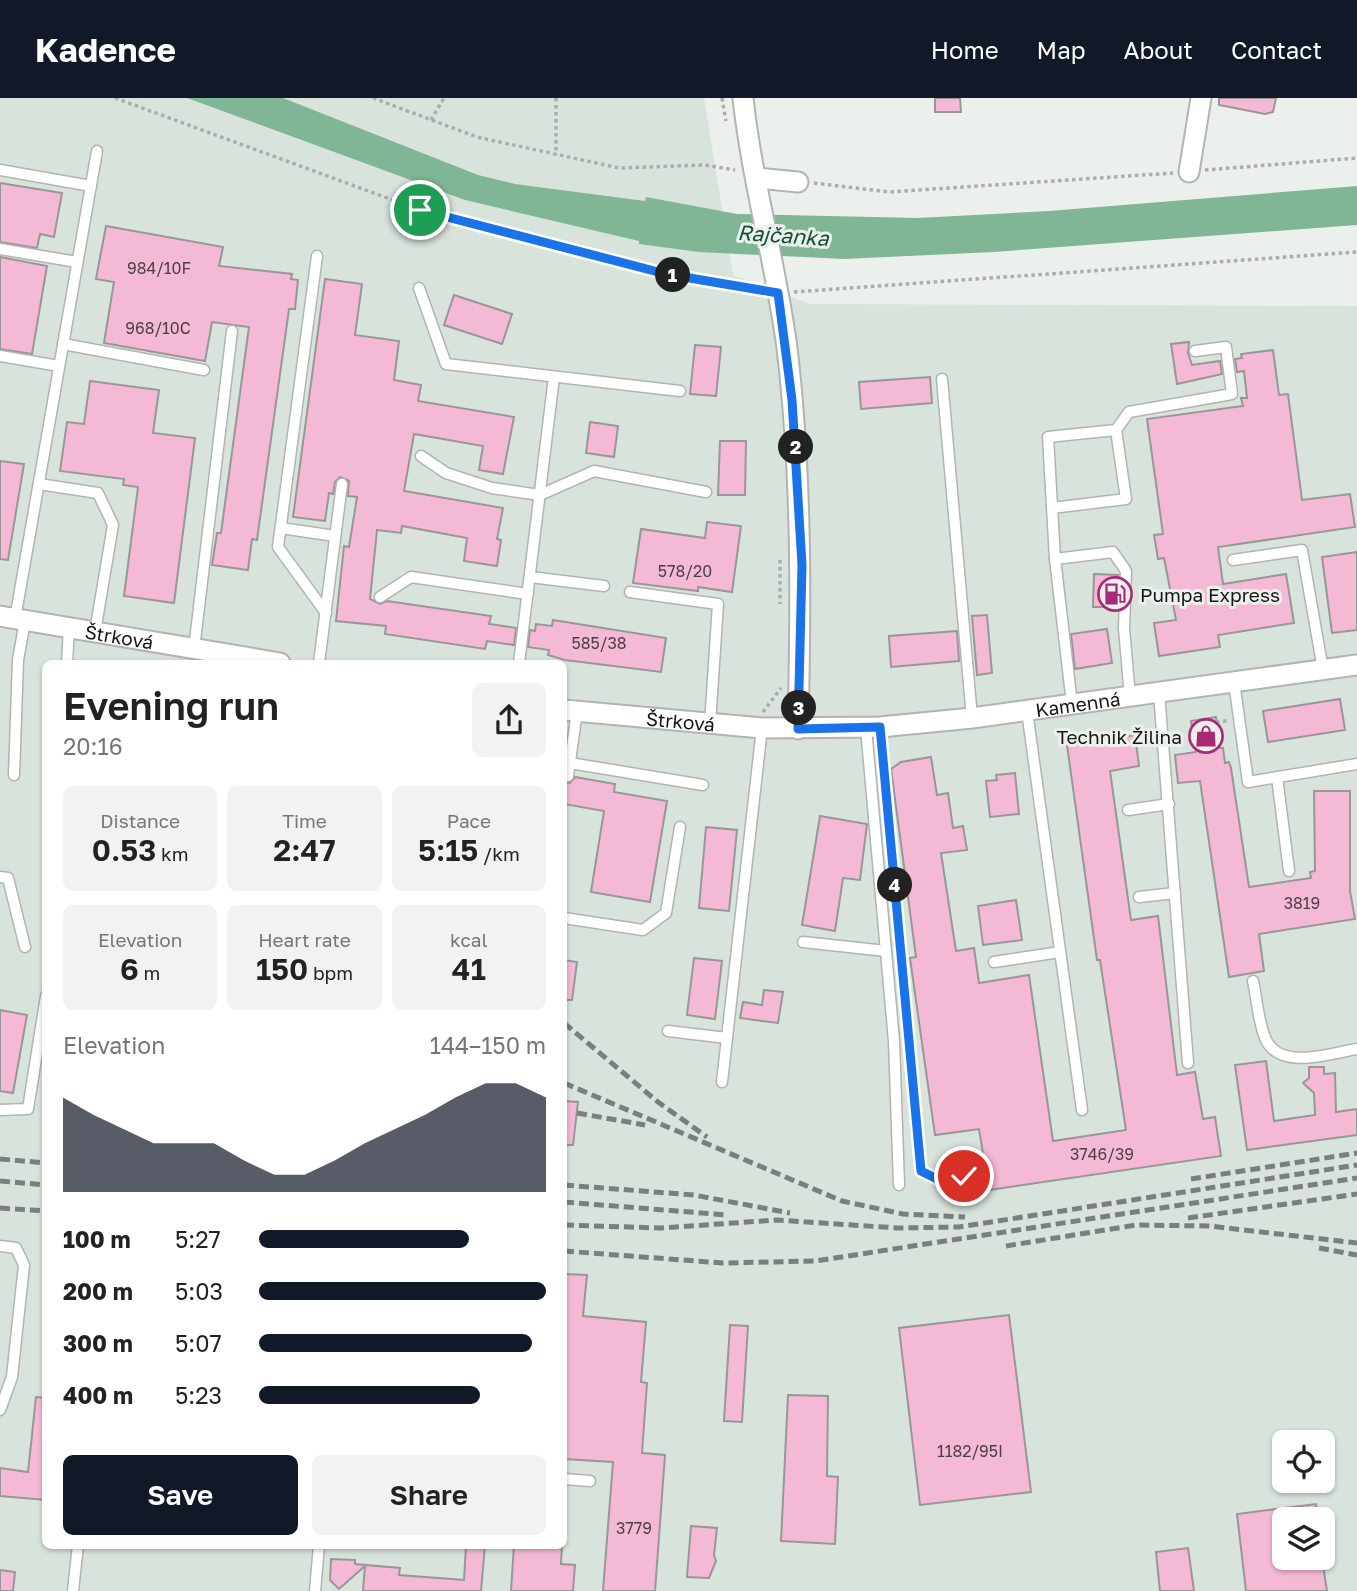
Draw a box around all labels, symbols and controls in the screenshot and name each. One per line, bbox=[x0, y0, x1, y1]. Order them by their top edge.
text: Kadence bbox=[35, 30, 176, 69]
text: Home bbox=[931, 35, 999, 64]
text: Map bbox=[1037, 35, 1086, 64]
text: About bbox=[1124, 35, 1193, 64]
text: Contact bbox=[1231, 35, 1322, 64]
pin bbox=[390, 180, 450, 240]
icon: arrive bbox=[401, 191, 439, 229]
water label: Rajčanka bbox=[737, 219, 831, 251]
house number: 984/10F bbox=[127, 258, 191, 278]
pin: 1 bbox=[656, 258, 690, 292]
text: 1 bbox=[668, 263, 677, 286]
house number: 968/10C bbox=[125, 318, 191, 338]
pin: 2 bbox=[778, 430, 814, 464]
text: 2 bbox=[790, 435, 801, 458]
house number: 578/20 bbox=[658, 561, 712, 581]
fuel station icon: Pumpa Express bbox=[1096, 575, 1134, 613]
place label: Pumpa Express bbox=[1140, 583, 1280, 606]
street label: Štrková bbox=[83, 619, 155, 653]
house number: 585/38 bbox=[571, 633, 627, 653]
text: Evening run bbox=[63, 683, 279, 728]
button: share bbox=[472, 683, 546, 757]
street label: Kamenná bbox=[1034, 686, 1122, 721]
pin: 3 bbox=[782, 690, 816, 726]
text: 3 bbox=[793, 696, 804, 719]
street label: Štrková bbox=[645, 706, 716, 735]
shop icon: Technik Žilina bbox=[1187, 717, 1225, 755]
place label: Technik Žilina bbox=[1057, 725, 1182, 748]
text: 20:16 bbox=[63, 732, 123, 760]
text: Distance bbox=[100, 809, 180, 832]
text: Time bbox=[282, 809, 327, 832]
text: Pace bbox=[447, 809, 491, 832]
text: 0.53 bbox=[92, 832, 156, 868]
text: 2:47 bbox=[273, 832, 336, 868]
text: 5:15 bbox=[418, 832, 478, 868]
text: km bbox=[156, 842, 189, 865]
text: /km bbox=[478, 842, 520, 865]
pin: 4 bbox=[878, 868, 912, 902]
text: 4 bbox=[889, 873, 900, 896]
house number: 3819 bbox=[1284, 893, 1320, 913]
text: Elevation bbox=[98, 928, 182, 951]
text: Heart rate bbox=[258, 928, 351, 951]
text: kcal bbox=[450, 928, 488, 951]
text: 6 bbox=[120, 951, 139, 987]
text: 150 bbox=[256, 951, 308, 987]
text: 41 bbox=[452, 951, 486, 987]
text: m bbox=[139, 961, 160, 984]
text: bpm bbox=[308, 961, 353, 984]
text: Elevation bbox=[63, 1031, 165, 1059]
text: 144–150 m bbox=[430, 1031, 546, 1059]
house number: 3746/39 bbox=[1070, 1144, 1134, 1164]
pin bbox=[934, 1146, 994, 1206]
icon: check bbox=[945, 1157, 983, 1195]
text: 100 m bbox=[63, 1225, 131, 1253]
text: 5:27 bbox=[175, 1225, 221, 1253]
text: 200 m bbox=[63, 1277, 133, 1305]
text: 5:03 bbox=[175, 1277, 223, 1305]
text: 300 m bbox=[63, 1329, 133, 1357]
text: 5:07 bbox=[175, 1329, 222, 1357]
text: 400 m bbox=[63, 1381, 133, 1409]
text: 5:23 bbox=[175, 1381, 222, 1409]
map controls bbox=[1272, 1430, 1335, 1570]
button: locate bbox=[1272, 1430, 1335, 1493]
house number: 1182/95I bbox=[937, 1441, 1003, 1461]
button: Save bbox=[63, 1455, 298, 1535]
button: Share bbox=[312, 1455, 546, 1535]
button: layers bbox=[1272, 1507, 1335, 1570]
house number: 3779 bbox=[616, 1518, 652, 1538]

